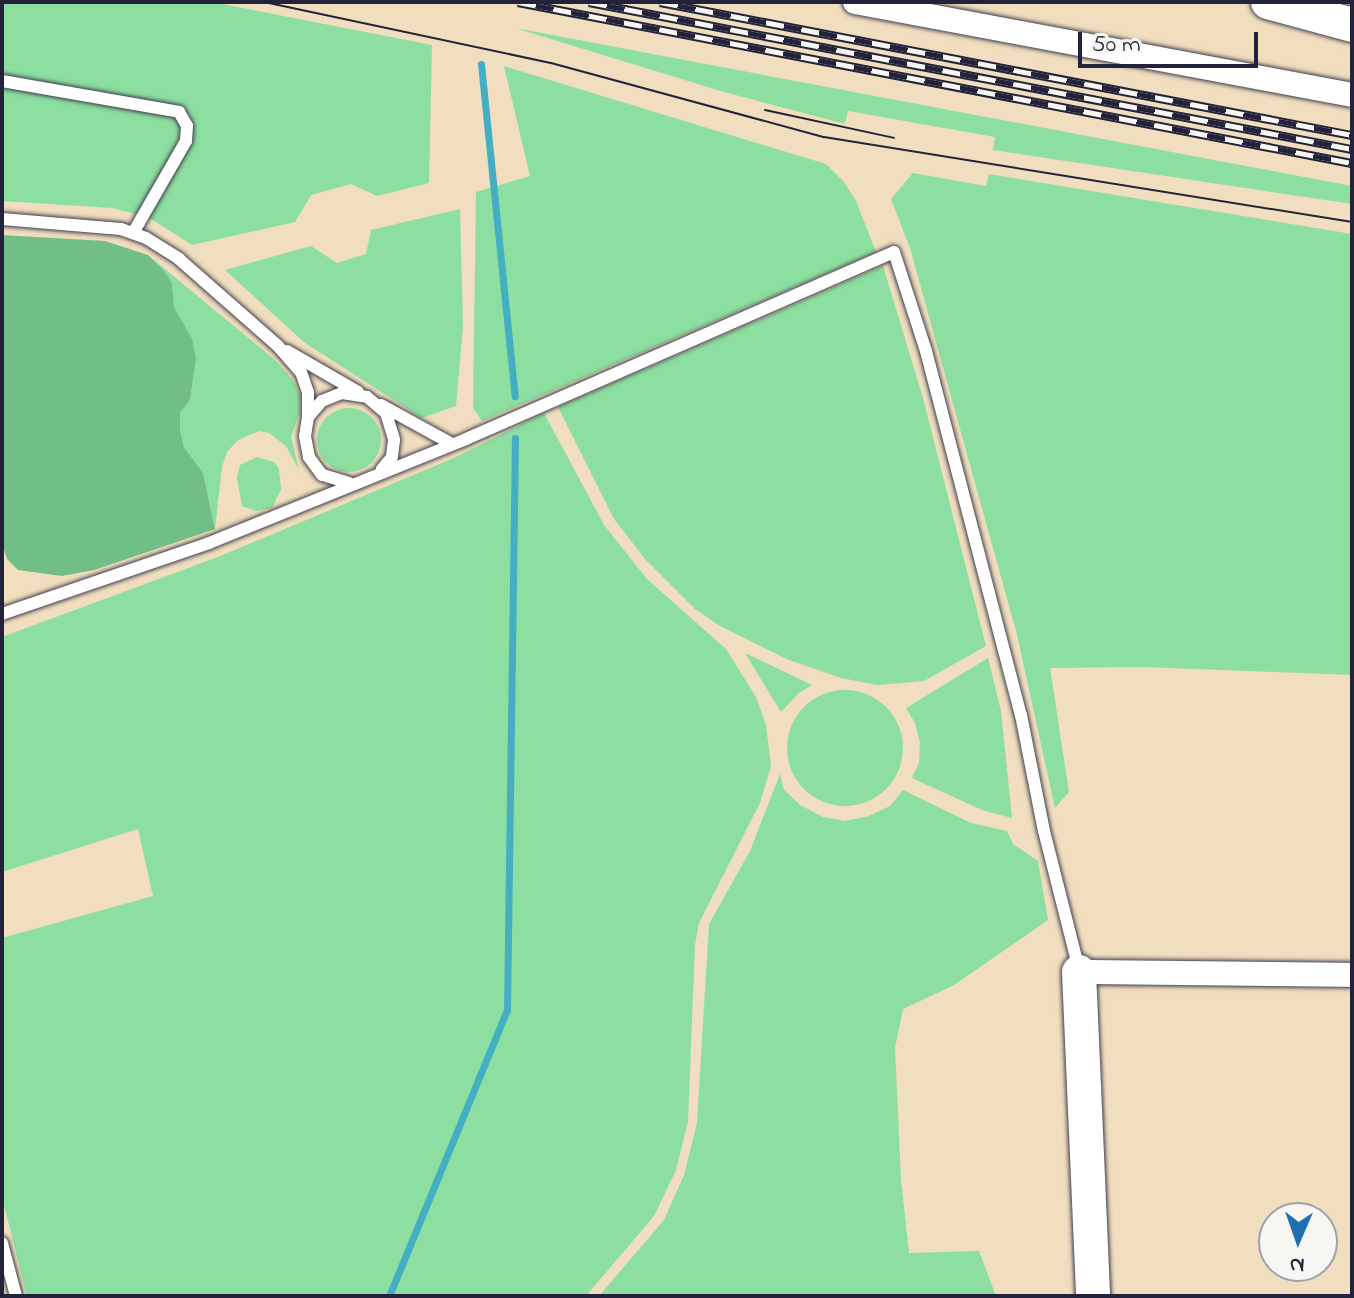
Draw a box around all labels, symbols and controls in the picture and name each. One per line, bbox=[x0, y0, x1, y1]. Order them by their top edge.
scale bar bbox=[1082, 16, 1262, 66]
text: 50 m bbox=[1092, 28, 1141, 63]
north arrow bbox=[1258, 1202, 1338, 1282]
text: N bbox=[1289, 1248, 1305, 1280]

